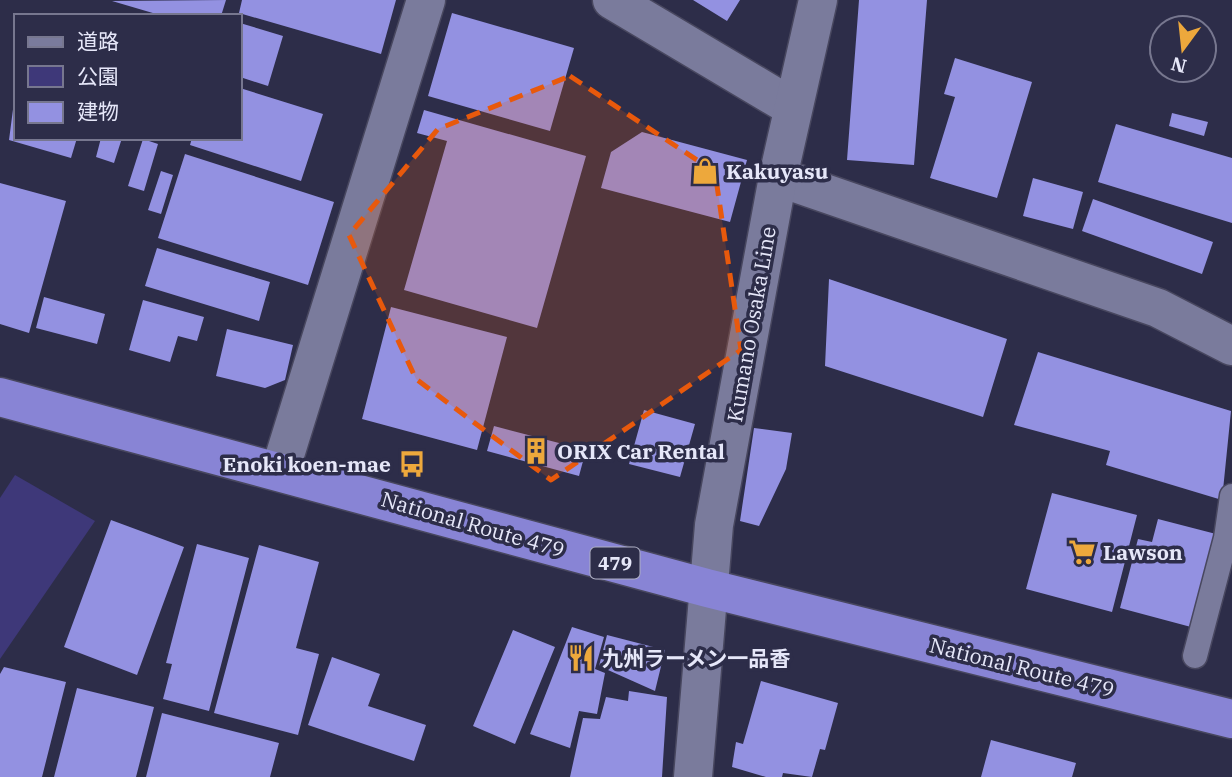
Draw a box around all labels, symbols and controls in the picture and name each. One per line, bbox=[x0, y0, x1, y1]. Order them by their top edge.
legend bbox=[14, 14, 242, 140]
north arrow bbox=[1148, 14, 1218, 84]
text: 道路 bbox=[77, 27, 119, 55]
text: N bbox=[1168, 52, 1189, 79]
text: 公園 bbox=[77, 62, 119, 90]
text: 建物 bbox=[77, 97, 119, 125]
shop icon: Kakuyasu bbox=[690, 156, 720, 186]
place label: Kakuyasu bbox=[726, 157, 829, 185]
street label: Kumano Osaka Line bbox=[720, 224, 782, 424]
building icon: ORIX Car Rental bbox=[521, 436, 551, 466]
place label: ORIX Car Rental bbox=[557, 437, 725, 465]
bus stop icon: Enoki koen-mae bbox=[397, 449, 427, 479]
place label: Enoki koen-mae bbox=[223, 450, 391, 478]
street label: National Route 479 bbox=[378, 484, 568, 564]
supermarket icon: Lawson bbox=[1067, 537, 1097, 567]
place label: Lawson bbox=[1103, 538, 1183, 566]
road number: 479 bbox=[590, 548, 640, 578]
street label: National Route 479 bbox=[927, 631, 1117, 703]
restaurant icon: 九州ラーメン一品香 bbox=[566, 643, 596, 673]
place label: 九州ラーメン一品香 bbox=[602, 644, 790, 672]

